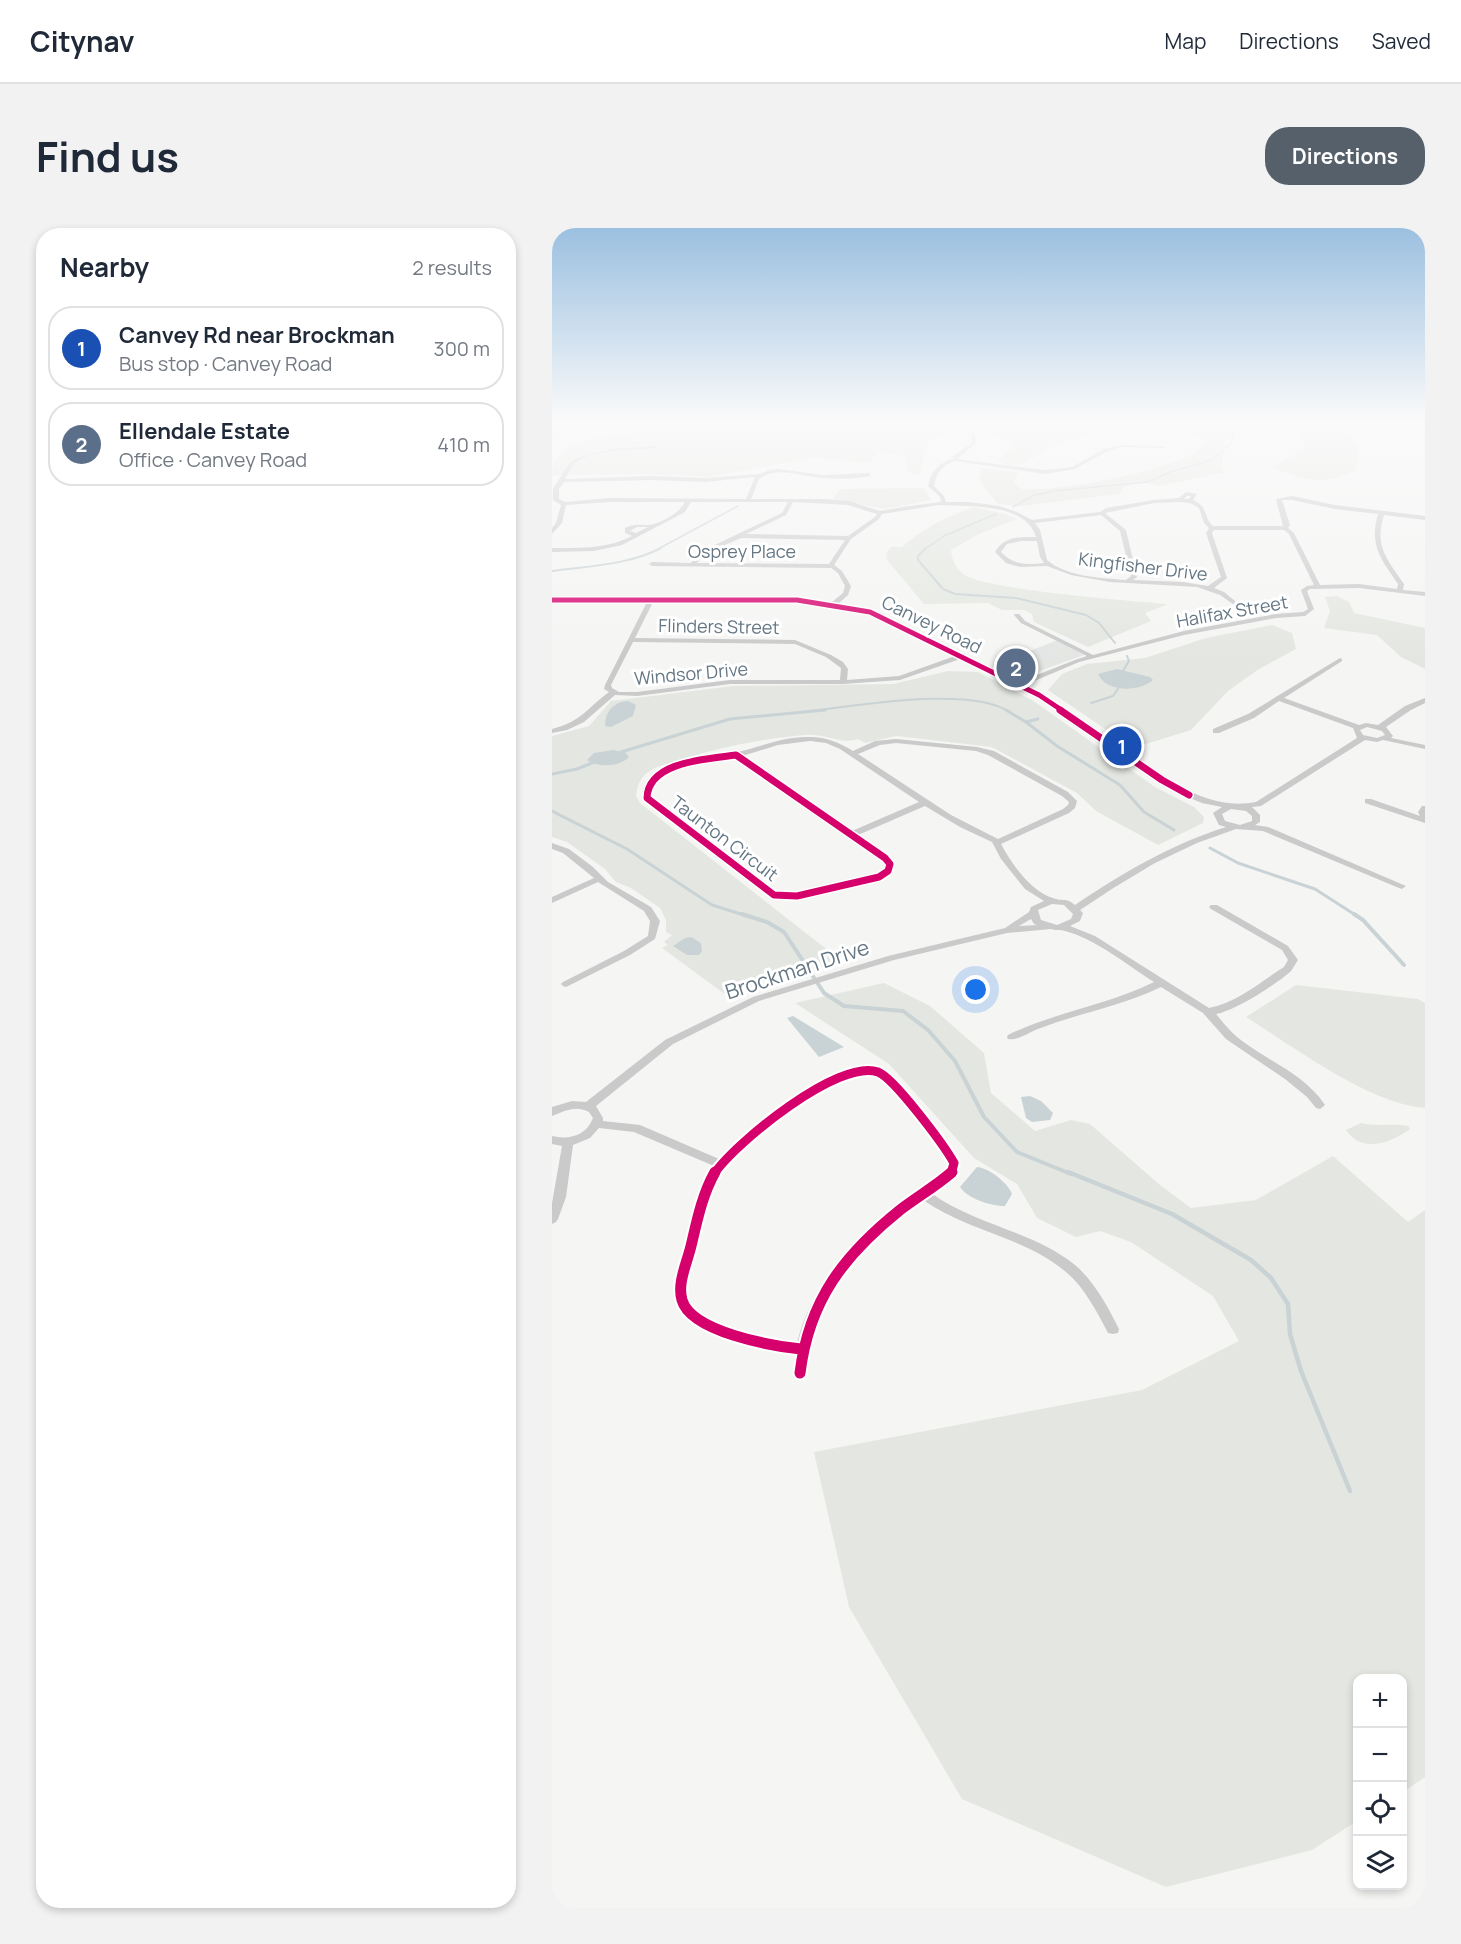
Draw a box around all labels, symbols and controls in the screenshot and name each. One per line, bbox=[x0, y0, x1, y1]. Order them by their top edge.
text: Citynav bbox=[30, 22, 134, 60]
text: Map bbox=[1165, 27, 1206, 55]
text: Directions bbox=[1239, 27, 1339, 55]
text: Saved bbox=[1372, 27, 1431, 55]
text: Find us bbox=[36, 127, 179, 185]
button: Directions bbox=[1265, 127, 1425, 185]
text: Nearby bbox=[60, 249, 149, 285]
text: 2 results bbox=[412, 254, 492, 281]
text: Canvey Rd near Brockman bbox=[119, 320, 395, 350]
text: 1 bbox=[77, 335, 86, 362]
text: 300 m bbox=[434, 335, 490, 362]
text: Bus stop · Canvey Road bbox=[119, 350, 332, 377]
text: Ellendale Estate bbox=[119, 416, 290, 446]
text: 2 bbox=[76, 431, 87, 458]
text: 410 m bbox=[437, 431, 490, 458]
text: Office · Canvey Road bbox=[119, 446, 307, 473]
street label: Osprey Place bbox=[688, 539, 796, 563]
street label: Kingfisher Drive bbox=[1077, 546, 1209, 586]
street label: Canvey Road bbox=[878, 589, 986, 659]
street label: Halifax Street bbox=[1174, 589, 1290, 633]
street label: Flinders Street bbox=[658, 613, 780, 639]
pin: 2 bbox=[996, 646, 1036, 690]
street label: Windsor Drive bbox=[633, 656, 749, 690]
pin: 1 bbox=[1102, 724, 1142, 768]
street label: Taunton Circuit bbox=[667, 790, 783, 886]
street label: Brockman Drive bbox=[721, 933, 873, 1005]
your location bbox=[961, 975, 990, 1004]
map controls bbox=[1353, 1674, 1407, 1890]
button: + bbox=[1353, 1674, 1407, 1728]
button: − bbox=[1353, 1728, 1407, 1782]
button: locate bbox=[1353, 1782, 1407, 1836]
button: layers bbox=[1353, 1836, 1407, 1890]

